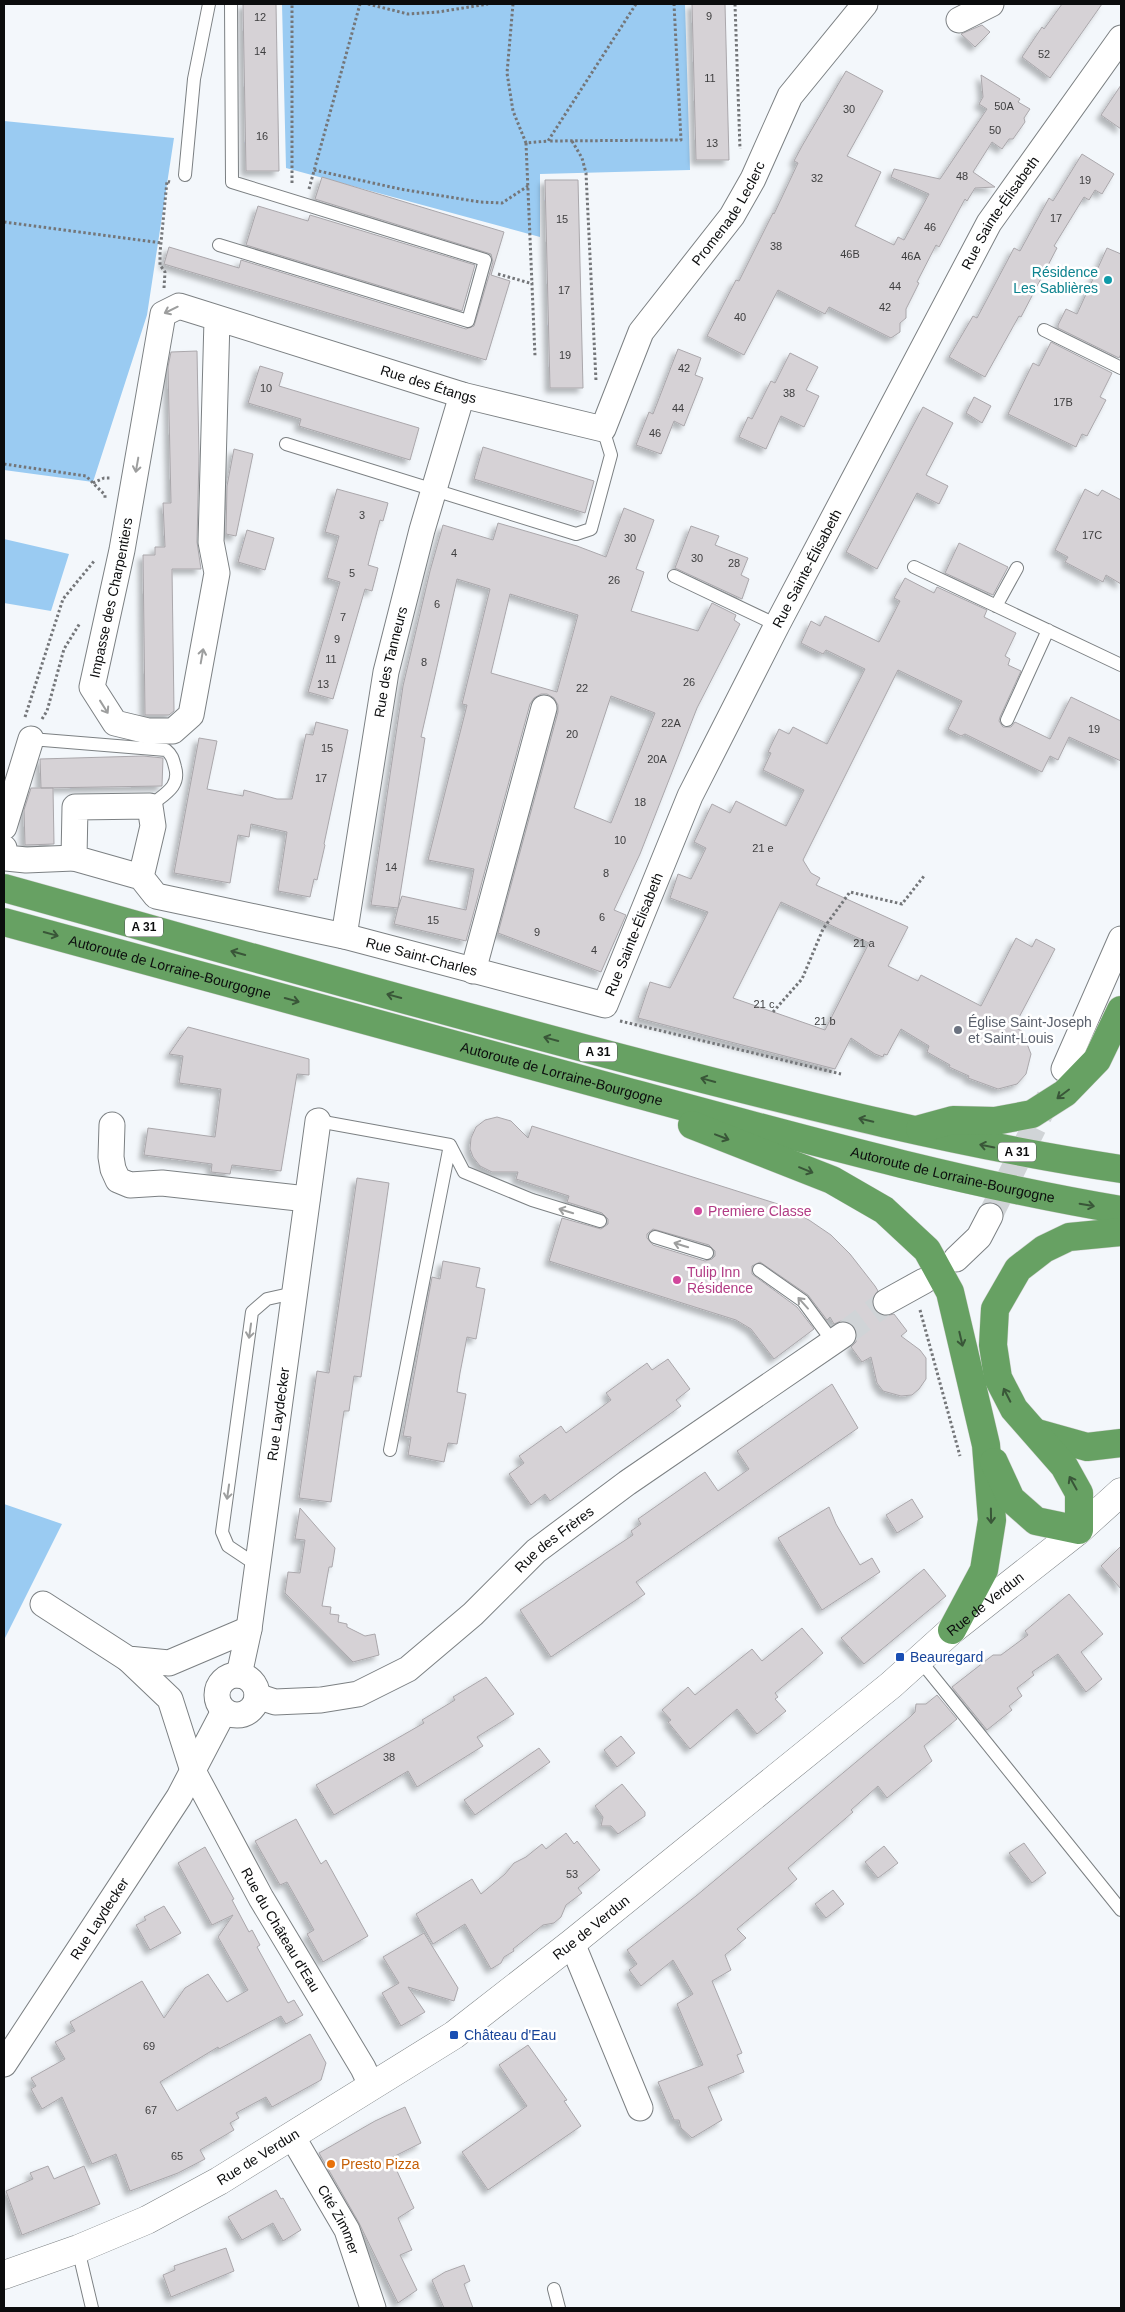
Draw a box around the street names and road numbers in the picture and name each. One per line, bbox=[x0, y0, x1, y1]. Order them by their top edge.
street label: Rue Sainte-Élisabeth bbox=[958, 153, 1042, 272]
street label: Promenade Leclerc bbox=[688, 159, 768, 269]
street label: Rue des Étangs bbox=[379, 362, 478, 406]
street label: Rue Sainte-Élisabeth bbox=[769, 507, 845, 630]
street label: Impasse des Charpentiers bbox=[86, 516, 135, 680]
street label: Rue des Tanneurs bbox=[371, 605, 410, 719]
street label: Rue Sainte-Élisabeth bbox=[602, 870, 666, 998]
road number: A 31 bbox=[125, 918, 163, 936]
street label: Autoroute de Lorraine-Bourgogne bbox=[67, 932, 273, 1002]
street label: Rue Saint-Charles bbox=[364, 934, 479, 979]
street label: Autoroute de Lorraine-Bourgogne bbox=[459, 1039, 665, 1109]
road number: A 31 bbox=[579, 1042, 617, 1062]
road number: A 31 bbox=[998, 1142, 1036, 1162]
street label: Autoroute de Lorraine-Bourgogne bbox=[849, 1143, 1056, 1206]
street label: Rue Laydecker bbox=[264, 1366, 293, 1462]
street label: Rue des Frères bbox=[511, 1503, 597, 1576]
street label: Rue de Verdun bbox=[943, 1569, 1027, 1639]
street label: Rue du Château d'Eau bbox=[238, 1865, 323, 1995]
street label: Rue Laydecker bbox=[67, 1874, 132, 1962]
street label: Rue de Verdun bbox=[550, 1892, 632, 1963]
street label: Rue de Verdun bbox=[214, 2125, 302, 2188]
street label: Cité Zimmer bbox=[314, 2182, 363, 2257]

